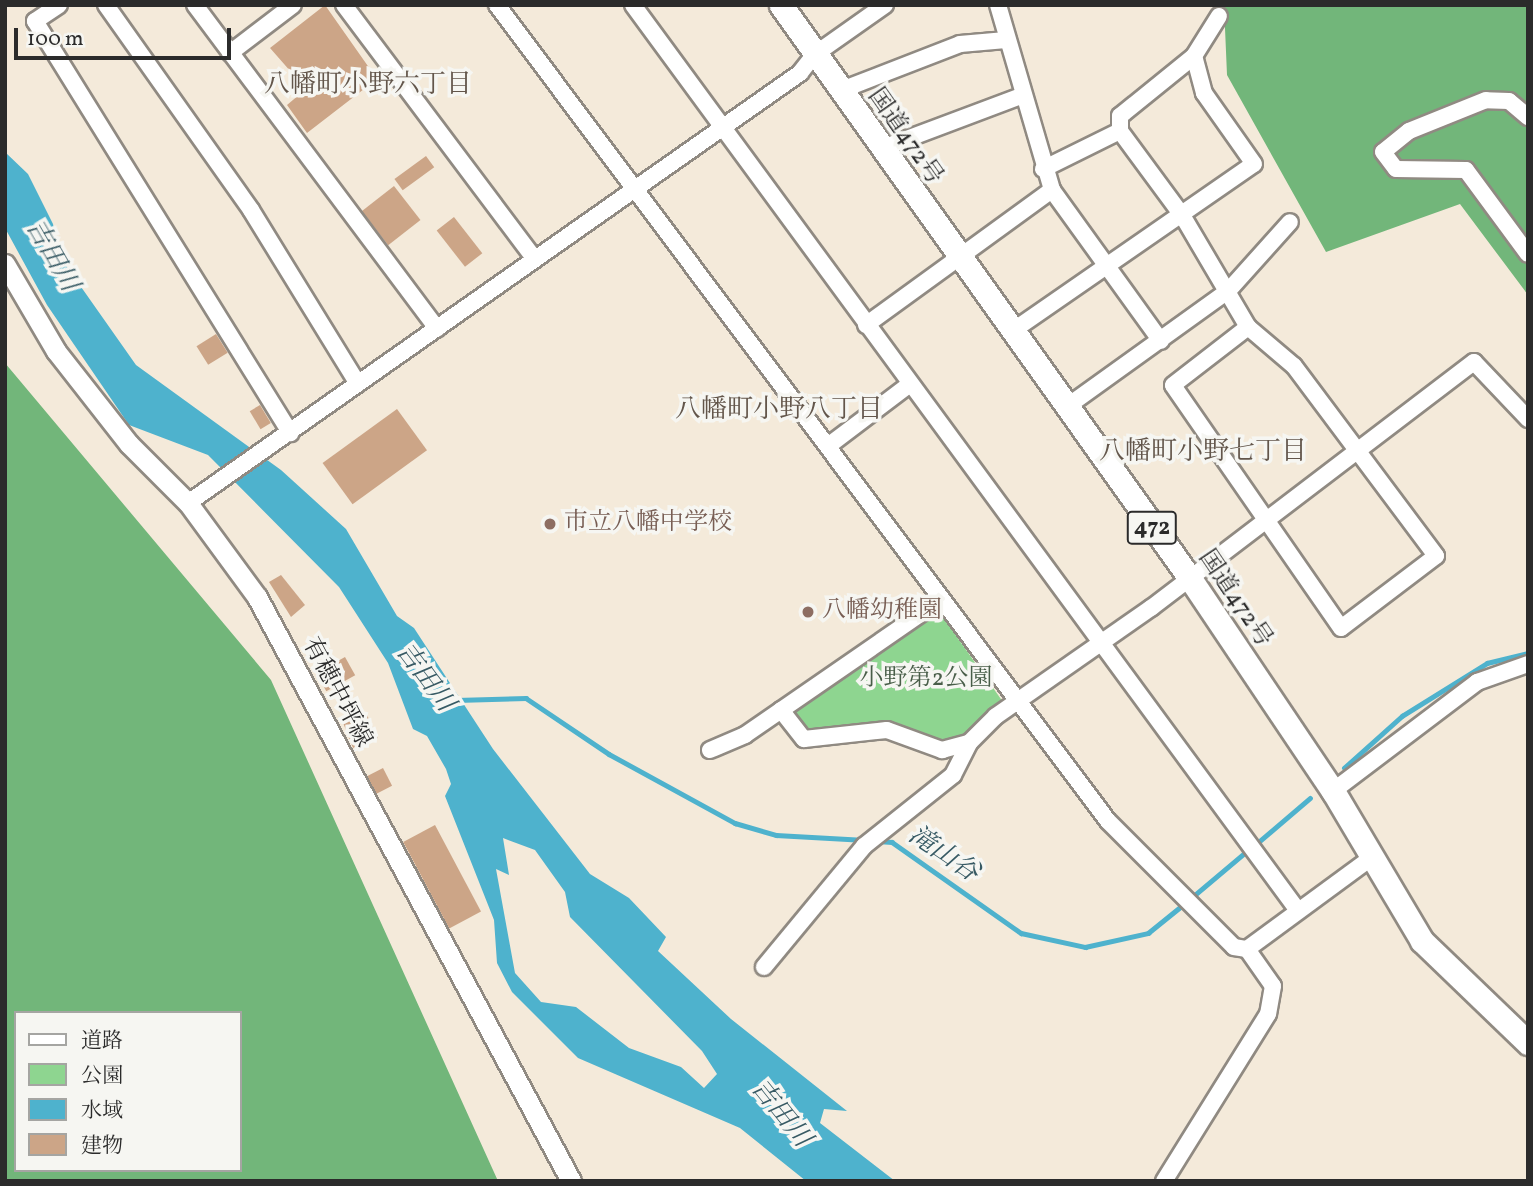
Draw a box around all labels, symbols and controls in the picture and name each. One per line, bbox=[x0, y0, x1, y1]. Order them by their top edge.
scale bar bbox=[18, 14, 234, 58]
text: 100 m bbox=[27, 25, 84, 54]
district label: 八幡町小野六丁目 bbox=[264, 70, 472, 102]
street label: 国道472号 bbox=[861, 84, 947, 190]
water label: 吉田川 bbox=[18, 214, 84, 298]
district label: 八幡町小野八丁目 bbox=[675, 395, 883, 427]
district label: 八幡町小野七丁目 bbox=[1099, 437, 1307, 469]
road number: 472 bbox=[1126, 508, 1178, 548]
place label: 市立八幡中学校 bbox=[564, 510, 732, 538]
marker: 市立八幡中学校 bbox=[542, 516, 558, 532]
street label: 国道472号 bbox=[1191, 545, 1277, 653]
place label: 八幡幼稚園 bbox=[822, 598, 942, 626]
marker: 八幡幼稚園 bbox=[800, 604, 816, 620]
street label: 有穂中坪線 bbox=[295, 633, 377, 753]
water label: 吉田川 bbox=[388, 637, 460, 719]
park label: 小野第2公園 bbox=[860, 666, 992, 694]
water label: 滝山谷 bbox=[902, 820, 984, 890]
legend bbox=[14, 1011, 242, 1172]
text: 道路 bbox=[81, 1027, 123, 1056]
text: 公園 bbox=[81, 1062, 123, 1091]
water label: 吉田川 bbox=[743, 1074, 817, 1154]
text: 水域 bbox=[81, 1097, 123, 1126]
text: 建物 bbox=[81, 1132, 123, 1161]

